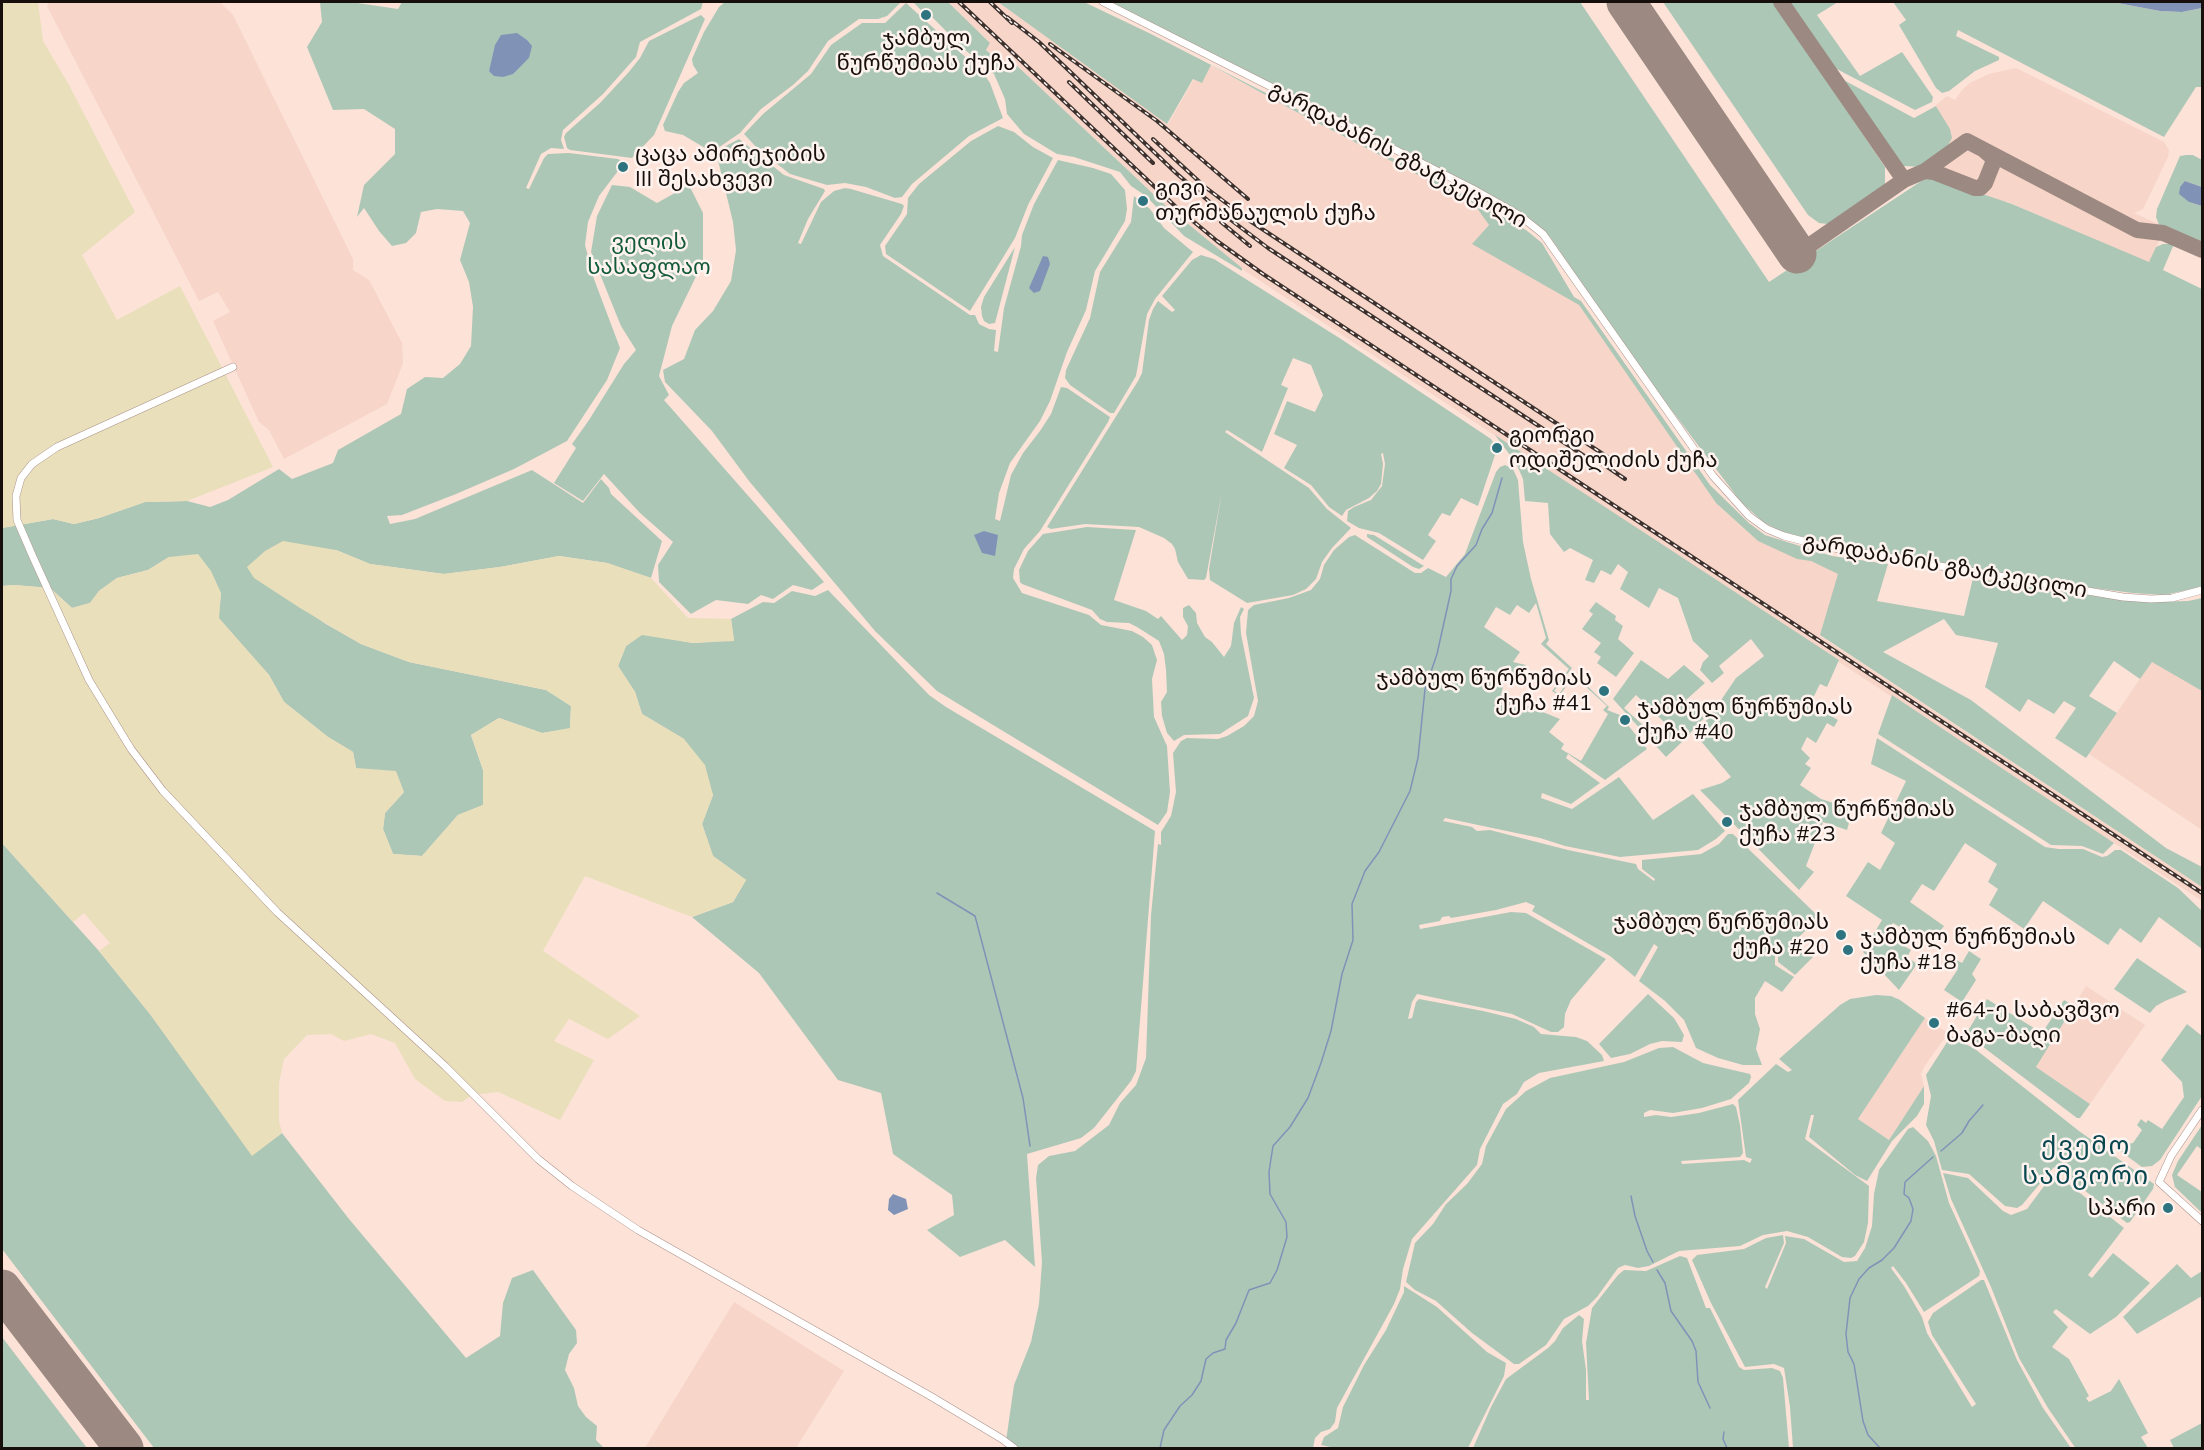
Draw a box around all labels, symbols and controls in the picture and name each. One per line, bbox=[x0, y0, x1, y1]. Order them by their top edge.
marker: ჯამბულ წურწუმიას ქუჩა bbox=[919, 8, 933, 22]
place label: ჯამბულ წურწუმიას ქუჩა bbox=[837, 25, 1015, 76]
street label: გარდაბანის გზატკეცილი bbox=[1265, 76, 1531, 234]
place label: ცაცა ამირეჯიბის III შესახვევი bbox=[635, 141, 826, 192]
marker: ცაცა ამირეჯიბის III შესახვევი bbox=[616, 160, 630, 174]
place label: გივი თურმანაულის ქუჩა bbox=[1155, 175, 1376, 226]
marker: გივი თურმანაულის ქუჩა bbox=[1136, 194, 1150, 208]
park label: ველის სასაფლაო bbox=[587, 229, 711, 280]
place label: გიორგი ოდიშელიძის ქუჩა bbox=[1509, 422, 1717, 474]
marker: გიორგი ოდიშელიძის ქუჩა bbox=[1490, 441, 1504, 455]
street label: გარდაბანის გზატკეცილი bbox=[1801, 528, 2089, 604]
place label: ჯამბულ წურწუმიას ქუჩა #41 bbox=[1376, 665, 1592, 716]
marker: ჯამბულ წურწუმიას ქუჩა #41 bbox=[1597, 684, 1611, 698]
place label: ჯამბულ წურწუმიას ქუჩა #40 bbox=[1637, 694, 1853, 746]
marker: ჯამბულ წურწუმიას ქუჩა #40 bbox=[1618, 713, 1632, 727]
place label: ჯამბულ წურწუმიას ქუჩა #23 bbox=[1739, 796, 1955, 848]
marker: ჯამბულ წურწუმიას ქუჩა #23 bbox=[1720, 815, 1734, 829]
place label: ჯამბულ წურწუმიას ქუჩა #20 bbox=[1613, 909, 1829, 960]
place label: ჯამბულ წურწუმიას ქუჩა #18 bbox=[1860, 924, 2076, 975]
marker: ჯამბულ წურწუმიას ქუჩა #20 bbox=[1834, 928, 1848, 942]
marker: ჯამბულ წურწუმიას ქუჩა #18 bbox=[1841, 943, 1855, 957]
place label: #64-ე საბავშვო ბაგა-ბაღი bbox=[1946, 997, 2120, 1048]
marker: #64-ე საბავშვო ბაგა-ბაღი bbox=[1927, 1016, 1941, 1030]
district label: ქვემო სამგორი bbox=[2022, 1130, 2150, 1192]
place label: სპარი bbox=[2088, 1195, 2156, 1221]
marker: სპარი bbox=[2161, 1201, 2175, 1215]

